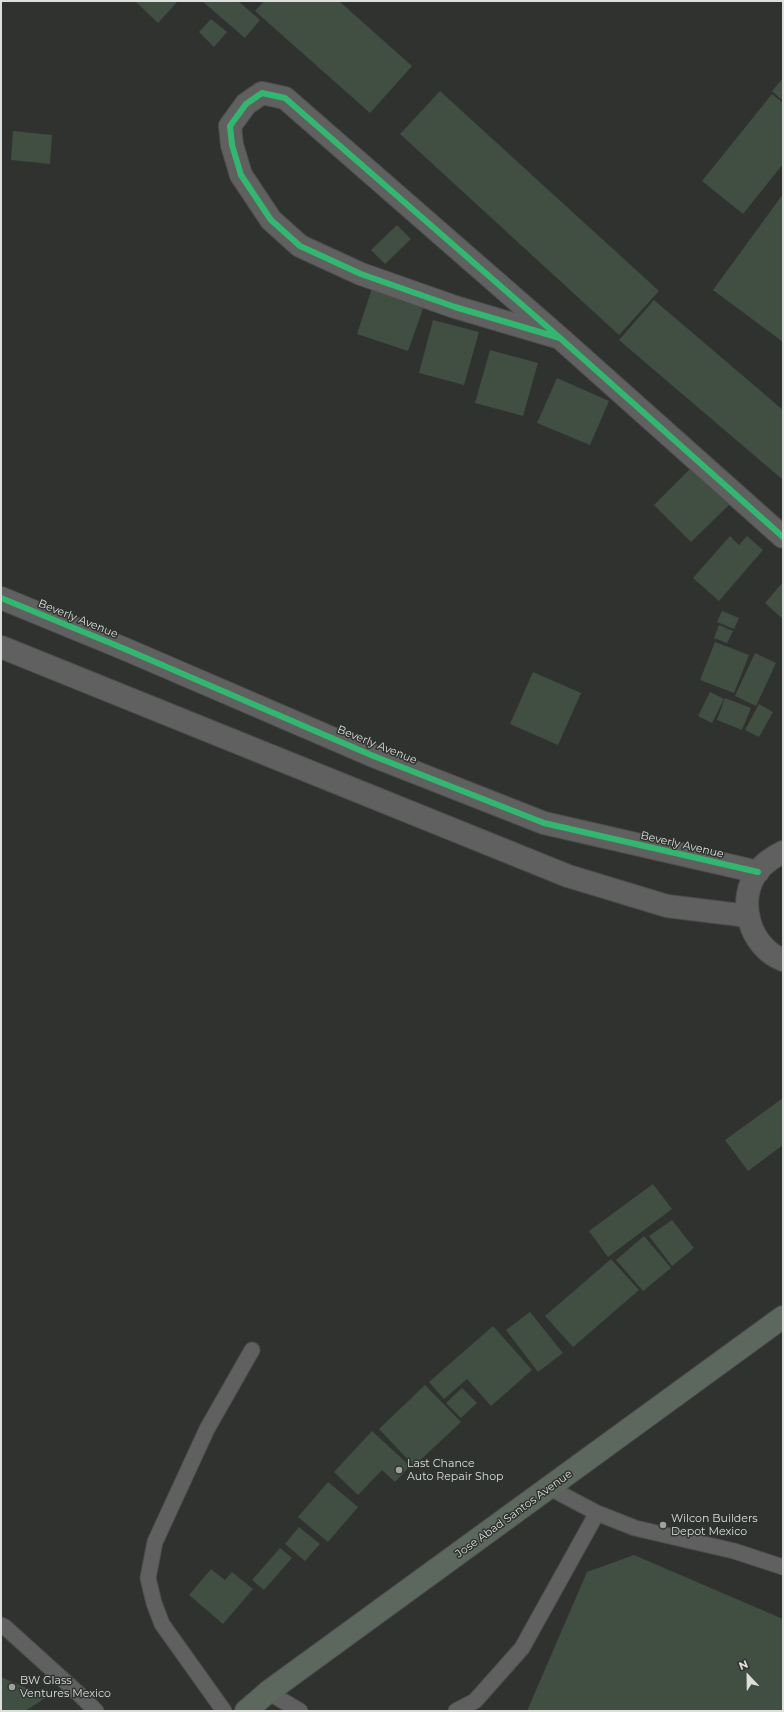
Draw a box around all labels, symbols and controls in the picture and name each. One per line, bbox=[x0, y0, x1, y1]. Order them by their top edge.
street label: Beverly Avenue bbox=[36, 597, 120, 641]
street label: Beverly Avenue bbox=[335, 723, 419, 767]
street label: Beverly Avenue bbox=[639, 829, 725, 861]
place label: Last Chance Auto Repair Shop bbox=[407, 1457, 504, 1483]
marker: Last Chance Auto Repair Shop bbox=[394, 1465, 404, 1475]
street label: Jose Abad Santos Avenue bbox=[453, 1467, 575, 1561]
place label: Wilcon Builders Depot Mexico bbox=[671, 1512, 758, 1538]
marker: Wilcon Builders Depot Mexico bbox=[658, 1520, 668, 1530]
north arrow bbox=[728, 1656, 768, 1696]
text: N bbox=[737, 1657, 750, 1673]
place label: BW Glass Ventures Mexico bbox=[20, 1674, 111, 1700]
marker: BW Glass Ventures Mexico bbox=[7, 1682, 17, 1692]

